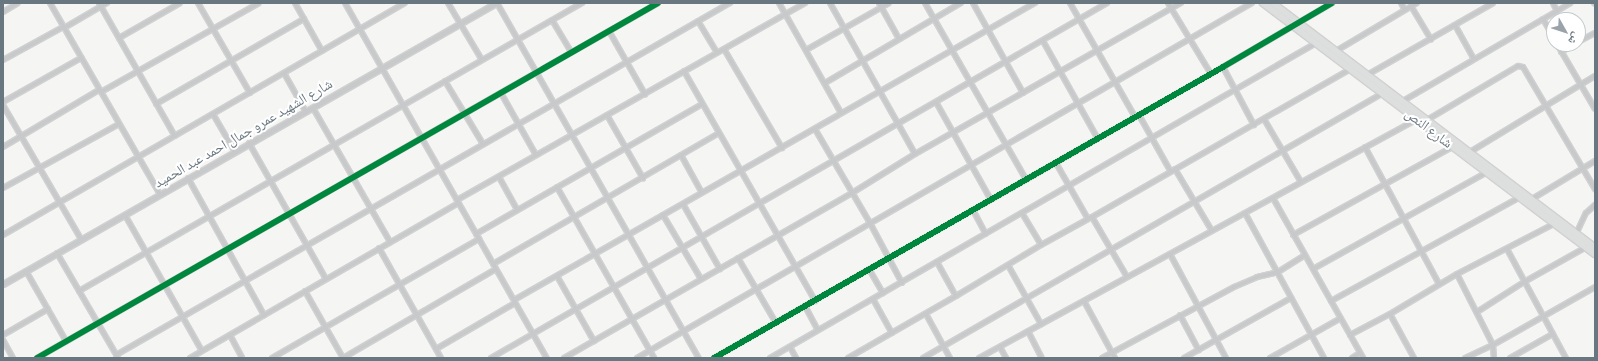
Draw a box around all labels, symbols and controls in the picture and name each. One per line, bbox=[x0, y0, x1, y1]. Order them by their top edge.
north arrow bbox=[1546, 12, 1586, 52]
text: ش bbox=[1566, 31, 1584, 48]
street label: شارع الشهيد عمرو جمال احمد عبد الحميد bbox=[151, 75, 335, 191]
street label: شارع النص bbox=[1402, 105, 1456, 151]

